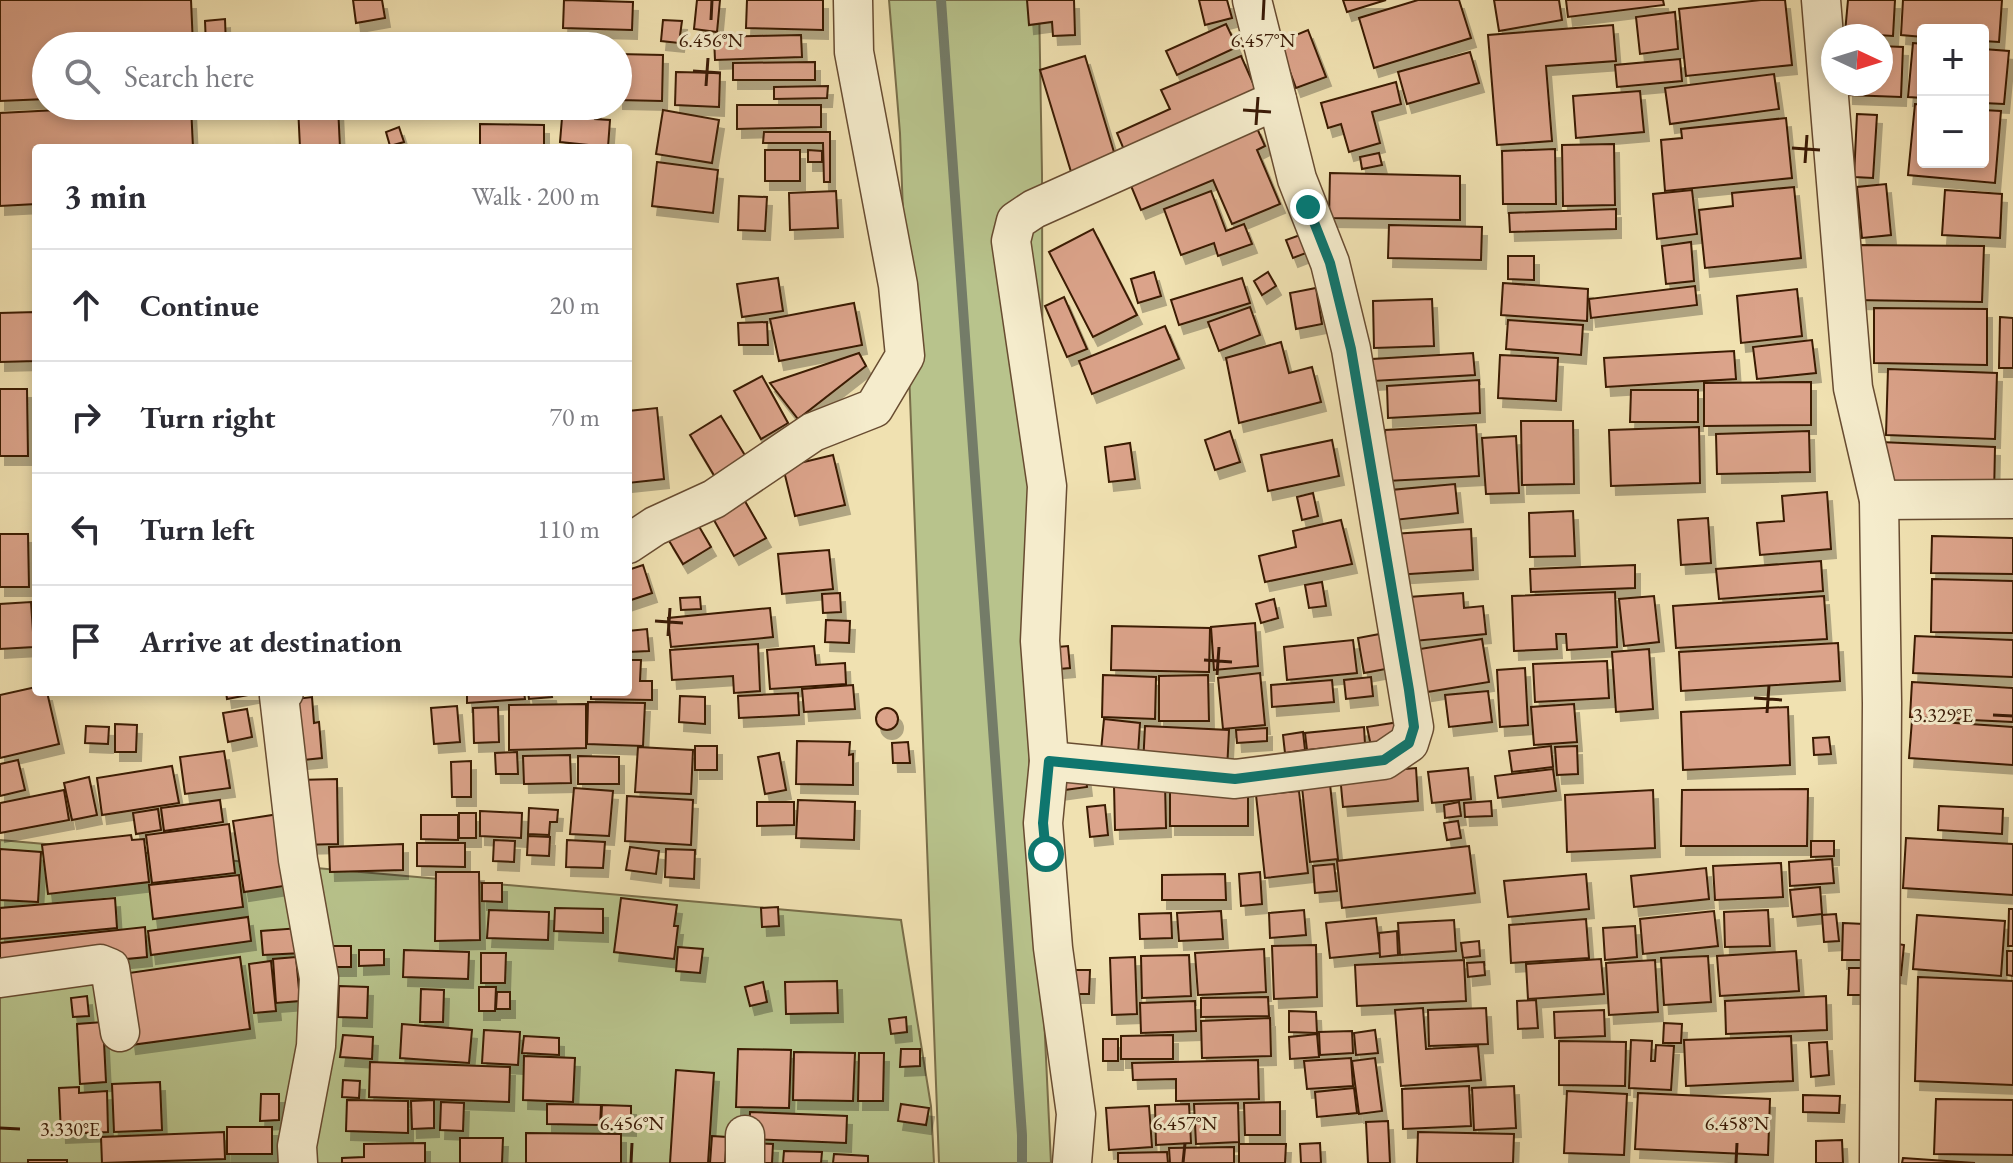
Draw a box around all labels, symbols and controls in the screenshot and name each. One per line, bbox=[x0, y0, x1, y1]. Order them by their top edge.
north arrow bbox=[1821, 24, 1893, 96]
map controls bbox=[1917, 24, 1989, 168]
button: + bbox=[1917, 24, 1989, 96]
text: 6.456°N bbox=[679, 27, 743, 53]
text: 6.457°N bbox=[1231, 27, 1295, 53]
search box bbox=[32, 32, 632, 120]
icon: search bbox=[60, 54, 104, 98]
text: Search here bbox=[124, 57, 254, 96]
button: − bbox=[1917, 96, 1989, 168]
text: 3 min bbox=[64, 174, 147, 218]
text: Walk · 200 m bbox=[472, 179, 600, 213]
route end bbox=[1290, 189, 1326, 225]
icon: ahead bbox=[64, 283, 108, 327]
text: Continue bbox=[140, 286, 259, 325]
text: 20 m bbox=[550, 288, 600, 322]
icon: right bbox=[64, 395, 108, 439]
text: Turn right bbox=[140, 398, 276, 437]
text: 70 m bbox=[550, 400, 600, 434]
icon: left bbox=[64, 507, 108, 551]
text: Turn left bbox=[140, 510, 254, 549]
text: 110 m bbox=[537, 512, 600, 546]
icon: arrive bbox=[64, 619, 108, 663]
text: Arrive at destination bbox=[140, 622, 402, 661]
text: 3.329°E bbox=[1913, 702, 1973, 728]
route start bbox=[1028, 836, 1064, 872]
text: 6.456°N bbox=[600, 1110, 664, 1136]
text: 6.457°N bbox=[1153, 1110, 1217, 1136]
text: 6.458°N bbox=[1705, 1110, 1769, 1136]
text: 3.330°E bbox=[40, 1116, 100, 1142]

